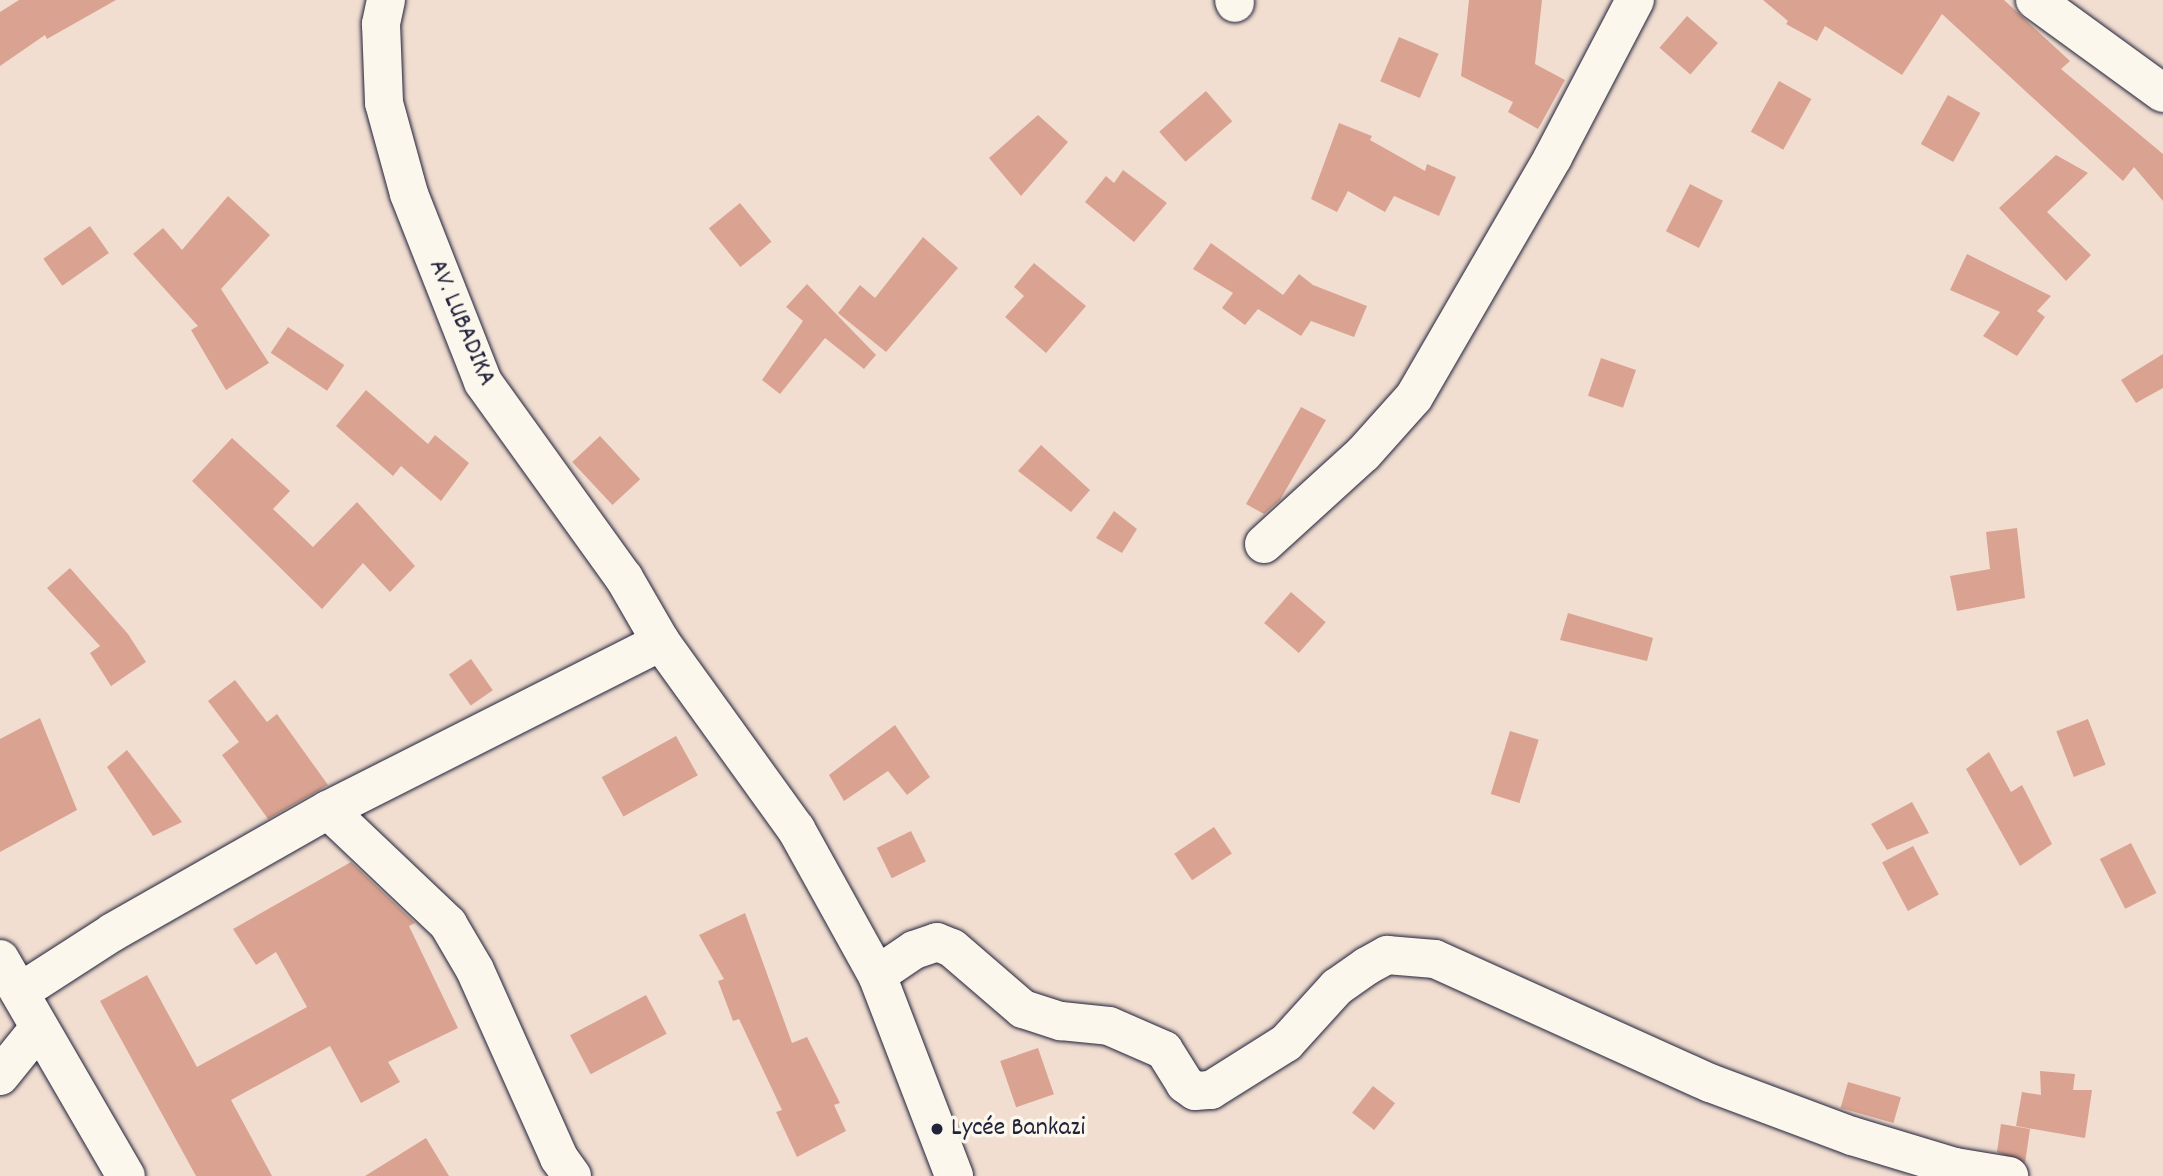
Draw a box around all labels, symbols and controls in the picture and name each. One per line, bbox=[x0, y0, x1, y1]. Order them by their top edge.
street label: AV. LUBADIKA bbox=[420, 255, 502, 391]
place label: Lycée Bankazi bbox=[951, 1113, 1085, 1145]
marker: Lycée Bankazi bbox=[929, 1121, 945, 1137]

